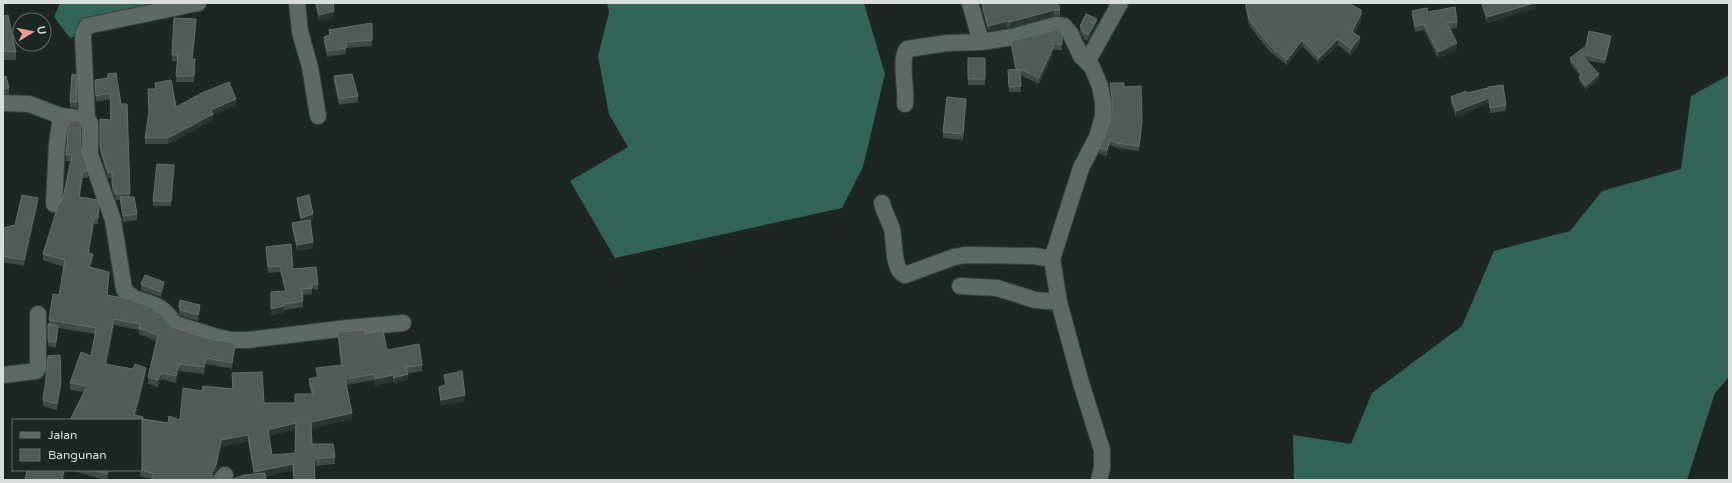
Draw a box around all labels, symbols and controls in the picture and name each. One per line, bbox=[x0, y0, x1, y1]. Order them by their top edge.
north arrow bbox=[12, 12, 52, 52]
text: U bbox=[34, 25, 48, 36]
legend bbox=[12, 419, 142, 471]
text: Jalan bbox=[48, 428, 77, 442]
text: Bangunan bbox=[48, 448, 107, 462]

